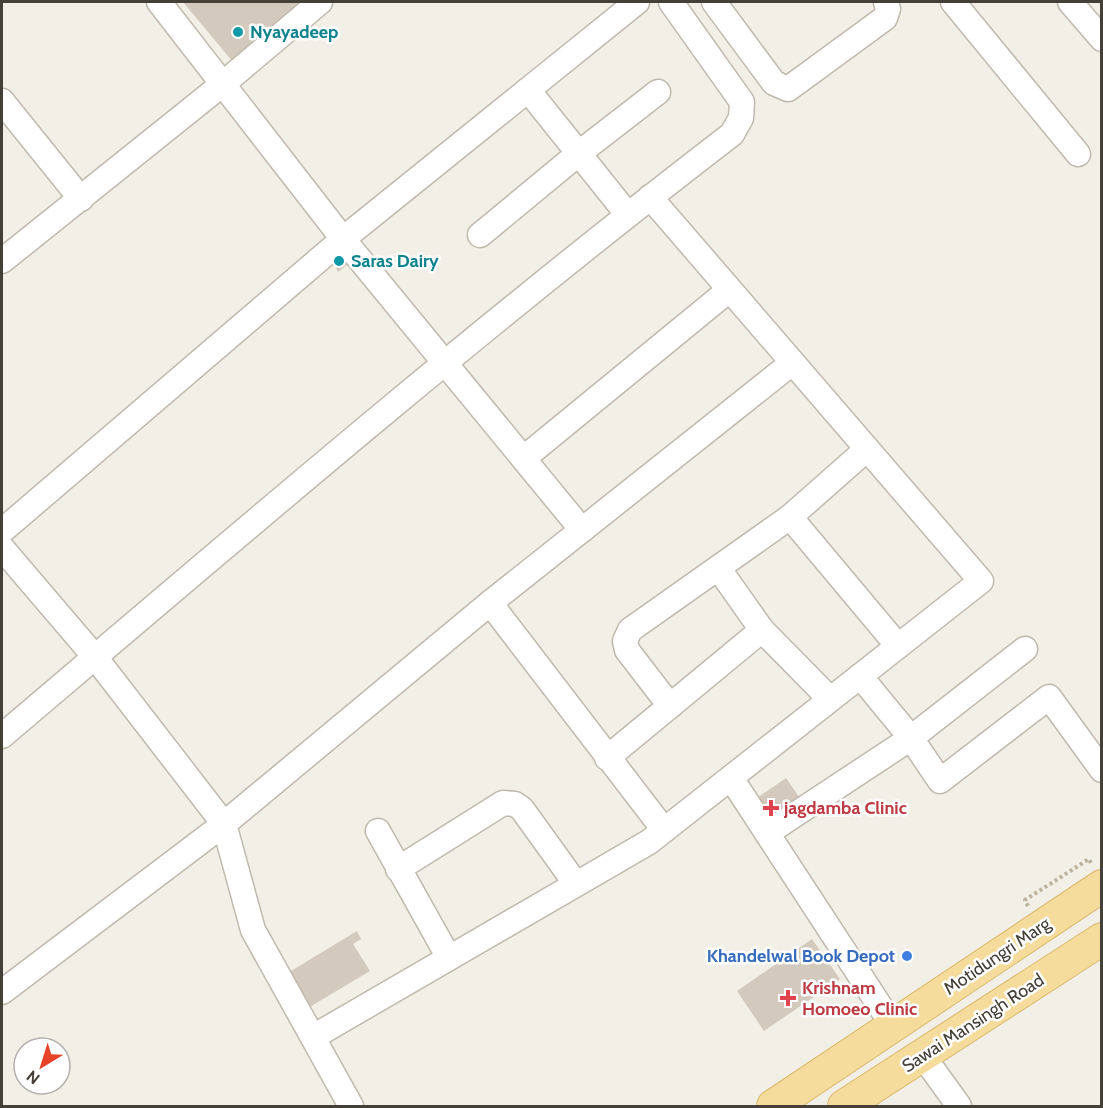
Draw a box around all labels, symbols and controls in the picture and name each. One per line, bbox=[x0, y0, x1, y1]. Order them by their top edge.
place label: Nyayadeep bbox=[250, 21, 338, 43]
marker: Nyayadeep bbox=[231, 25, 245, 39]
place label: Saras Dairy bbox=[351, 250, 439, 272]
marker: Saras Dairy bbox=[332, 254, 346, 268]
place label: jagdamba Clinic bbox=[783, 797, 907, 819]
marker: jagdamba Clinic bbox=[762, 799, 780, 817]
street label: Motidungri Marg bbox=[940, 912, 1055, 1000]
place label: Khandelwal Book Depot bbox=[707, 945, 895, 967]
marker: Khandelwal Book Depot bbox=[900, 949, 914, 963]
street label: Sawai Mansingh Road bbox=[898, 969, 1048, 1077]
place label: Krishnam Homoeo Clinic bbox=[802, 977, 917, 1020]
marker: Krishnam Homoeo Clinic bbox=[779, 989, 797, 1007]
north arrow bbox=[12, 1036, 72, 1096]
text: N bbox=[23, 1066, 43, 1088]

